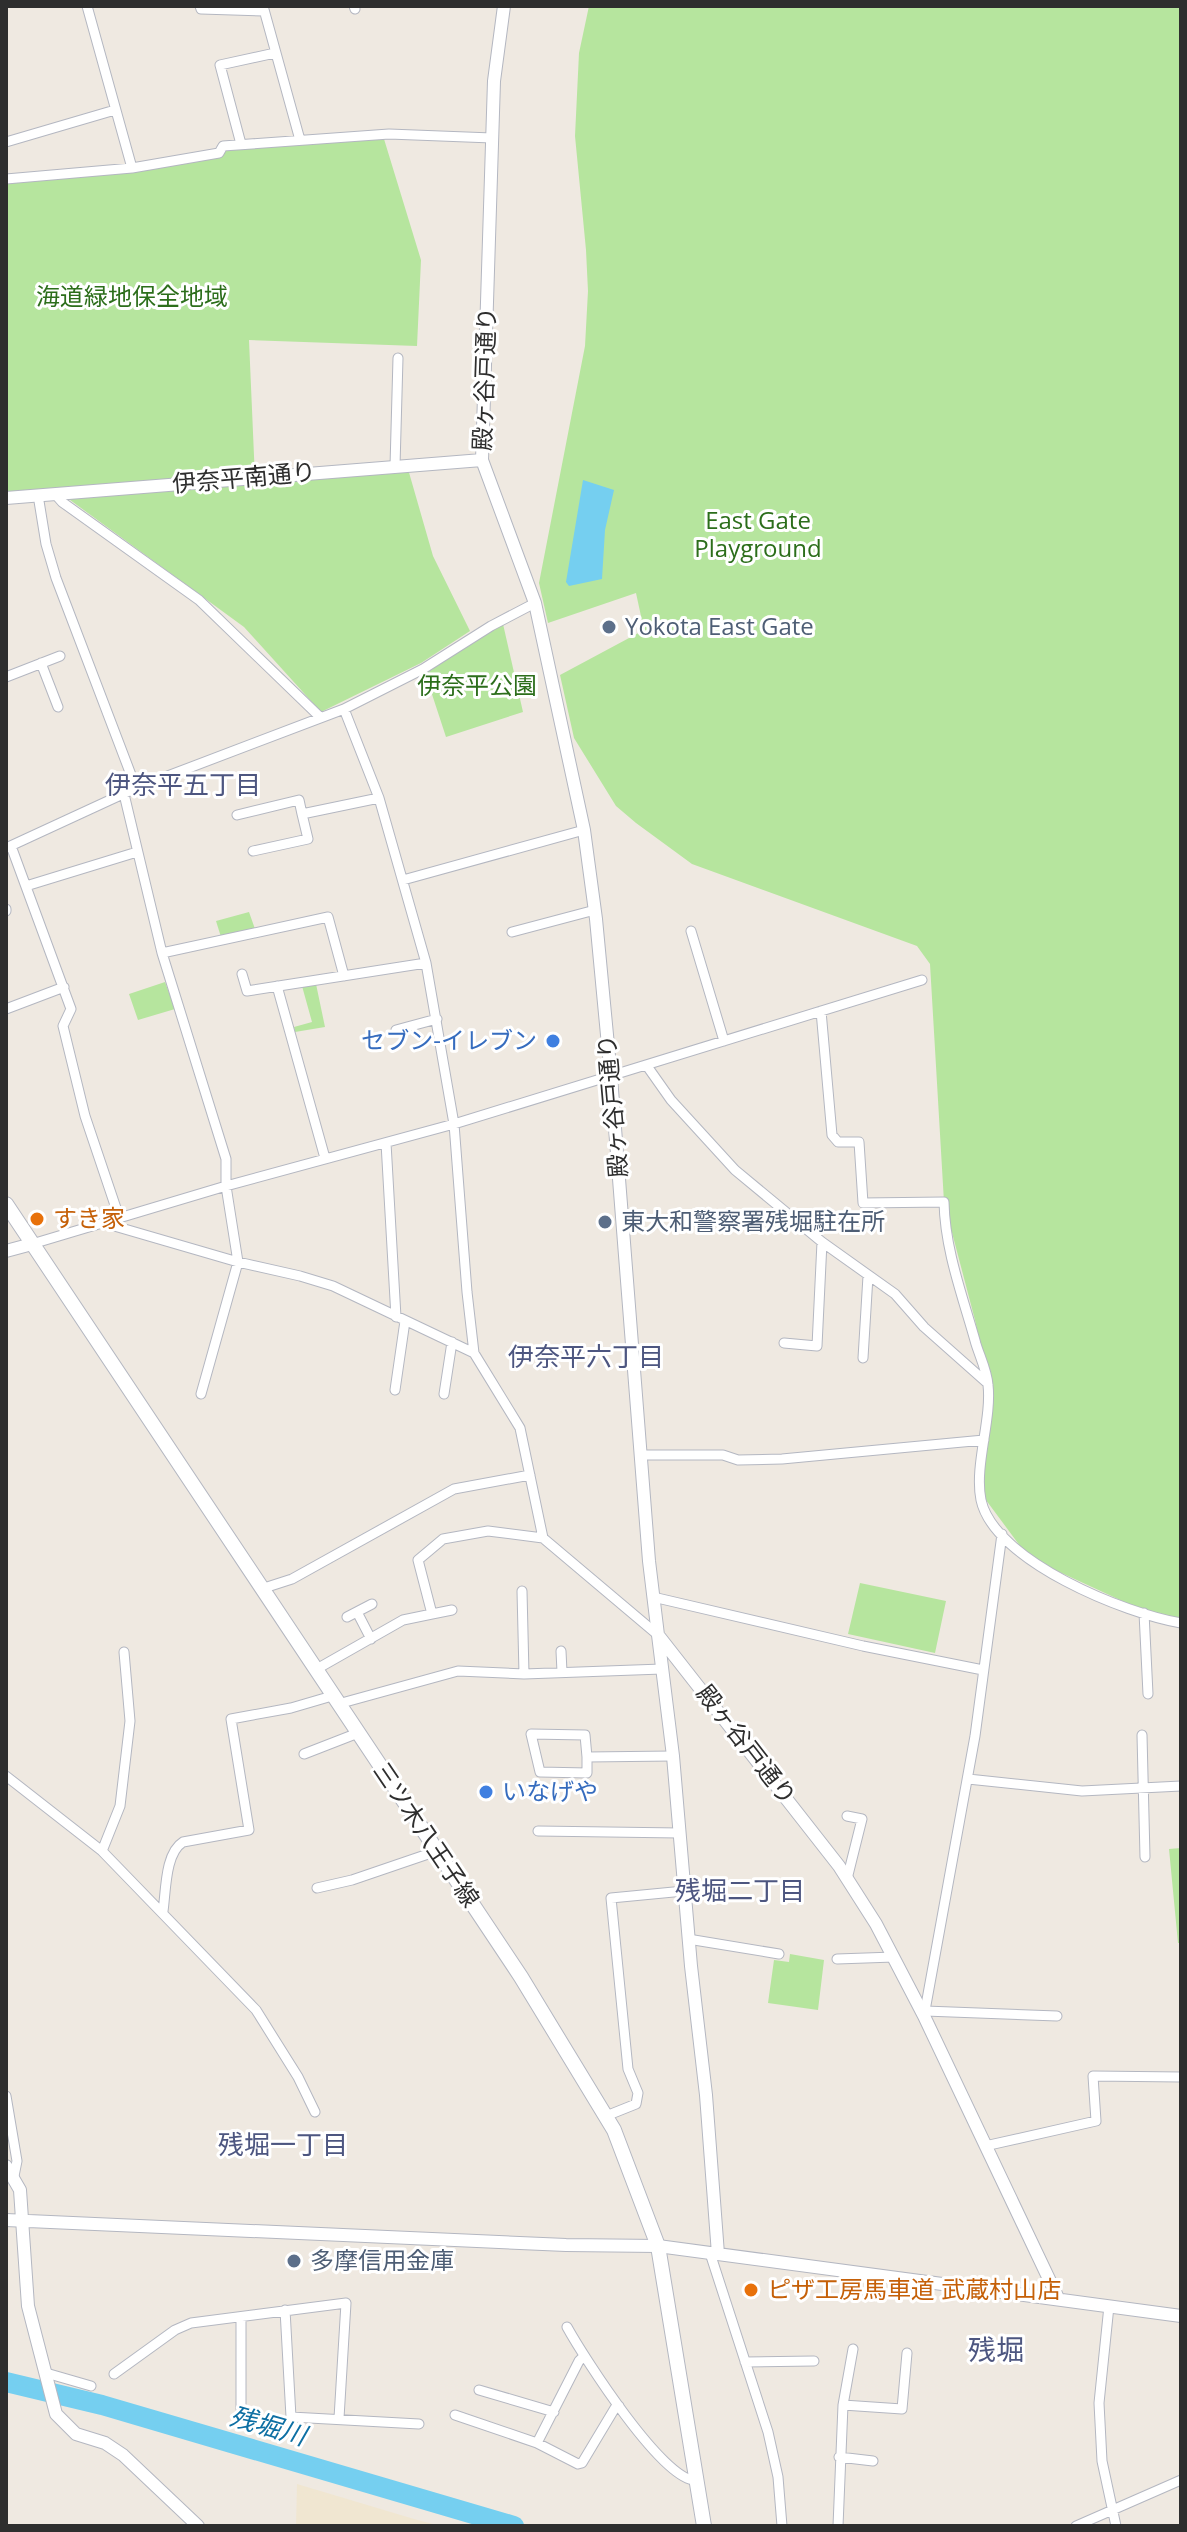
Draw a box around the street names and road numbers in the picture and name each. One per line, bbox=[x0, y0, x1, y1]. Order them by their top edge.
street label: 殿ヶ谷戸通り bbox=[464, 306, 503, 451]
street label: 伊奈平南通り bbox=[171, 454, 317, 499]
street label: 殿ヶ谷戸通り bbox=[589, 1033, 634, 1179]
street label: 殿ヶ谷戸通り bbox=[690, 1677, 805, 1811]
street label: 三ツ木八王子線 bbox=[367, 1755, 488, 1913]

